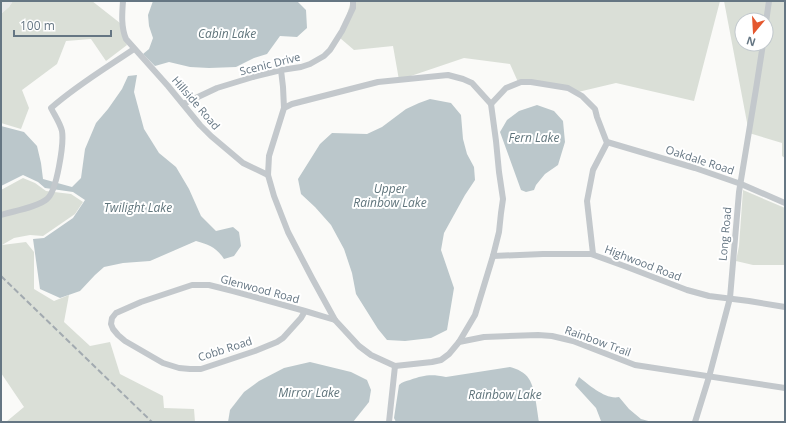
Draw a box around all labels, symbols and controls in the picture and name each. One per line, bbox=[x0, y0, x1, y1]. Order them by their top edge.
scale bar bbox=[14, 12, 111, 38]
north arrow bbox=[734, 12, 774, 52]
text: 100 m bbox=[20, 17, 55, 34]
water label: Cabin Lake bbox=[198, 25, 256, 42]
text: N bbox=[744, 33, 757, 51]
street label: Scenic Drive bbox=[238, 49, 302, 78]
street label: Hillside Road bbox=[169, 73, 224, 133]
water label: Fern Lake bbox=[509, 129, 559, 146]
street label: Oakdale Road bbox=[664, 141, 736, 178]
water label: Upper Rainbow Lake bbox=[353, 180, 427, 211]
water label: Twilight Lake bbox=[104, 199, 172, 216]
street label: Long Road bbox=[715, 206, 734, 262]
street label: Highwood Road bbox=[603, 241, 684, 284]
street label: Glenwood Road bbox=[219, 271, 301, 306]
street label: Rainbow Trail bbox=[563, 322, 633, 359]
street label: Cobb Road bbox=[196, 333, 254, 364]
water label: Mirror Lake bbox=[278, 384, 340, 401]
water label: Rainbow Lake bbox=[468, 386, 542, 403]

